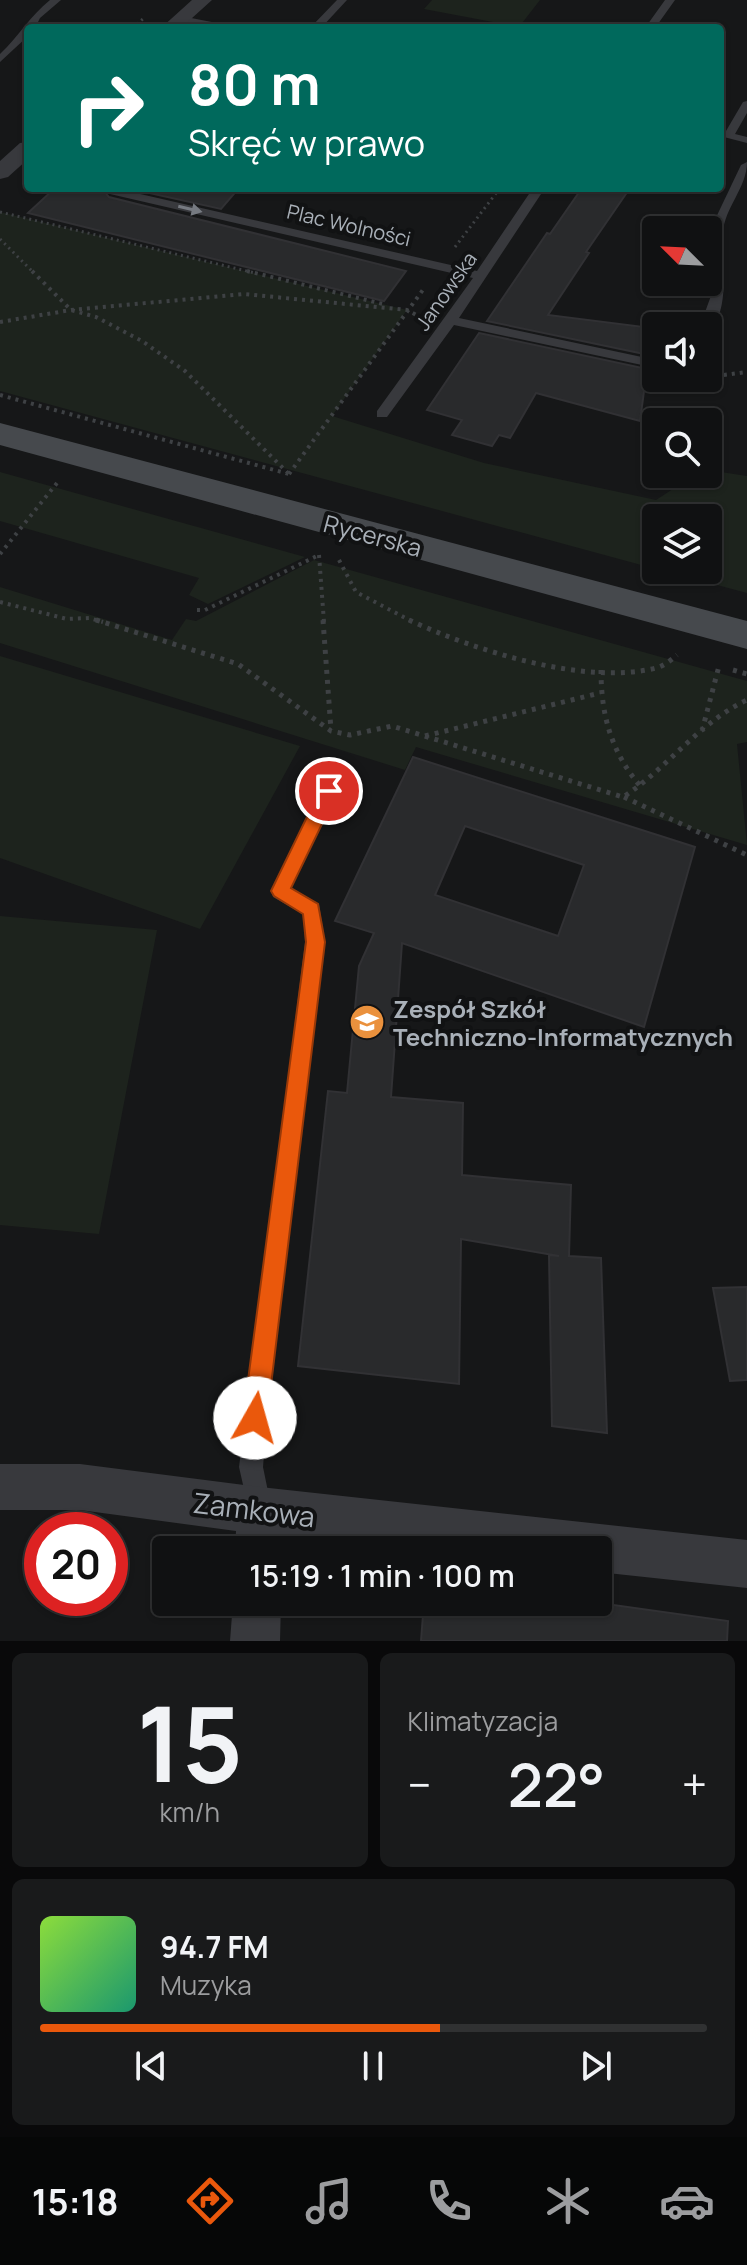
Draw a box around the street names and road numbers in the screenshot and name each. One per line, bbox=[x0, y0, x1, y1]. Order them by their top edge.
street label: Plac Wolności bbox=[284, 198, 414, 252]
street label: Janowska bbox=[409, 246, 483, 336]
street label: Rycerska bbox=[320, 506, 426, 564]
street label: Zamkowa bbox=[191, 1483, 317, 1535]

